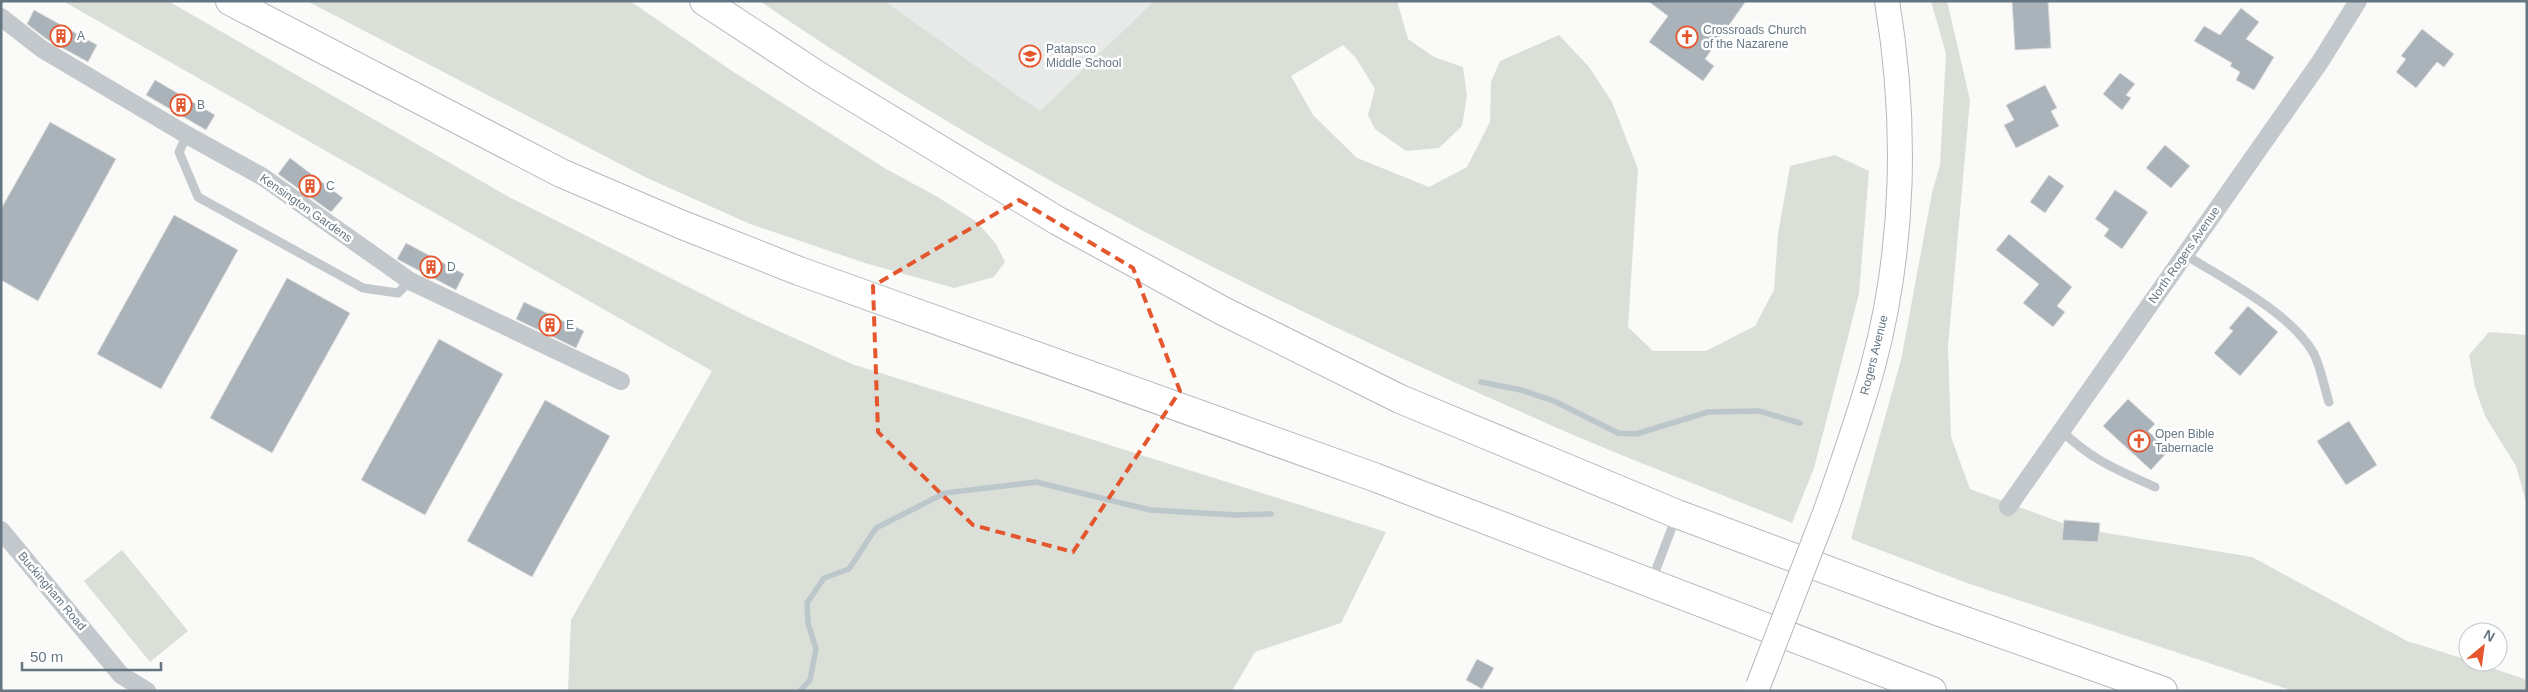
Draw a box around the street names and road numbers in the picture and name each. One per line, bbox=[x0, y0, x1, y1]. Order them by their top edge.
street label: Kensington Gardens bbox=[257, 171, 355, 245]
street label: North Rogers Avenue bbox=[2145, 204, 2223, 306]
street label: Rogers Avenue bbox=[1857, 313, 1891, 396]
street label: Buckingham Road bbox=[15, 549, 89, 633]

